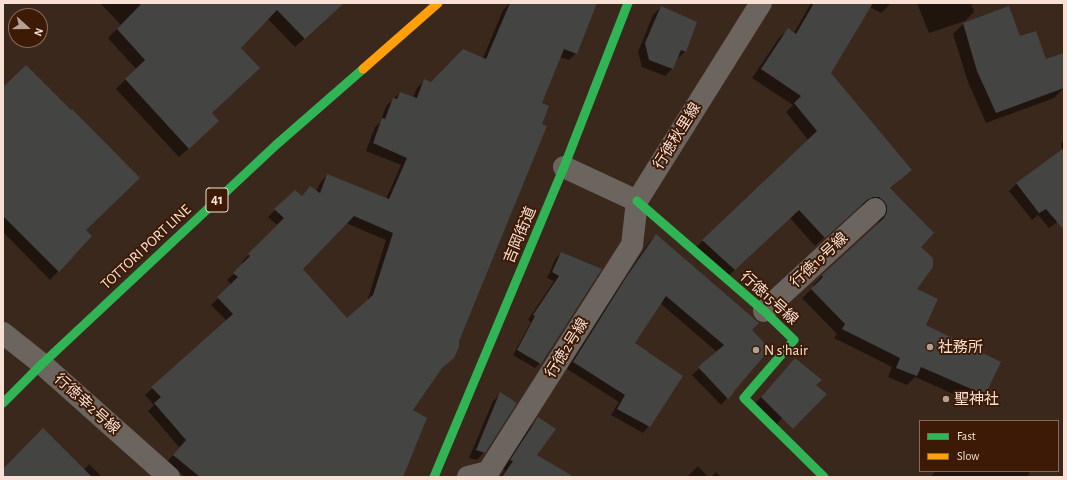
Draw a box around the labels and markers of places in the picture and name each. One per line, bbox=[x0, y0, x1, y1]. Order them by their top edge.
place label: 社務所 bbox=[938, 338, 983, 356]
place label: N s'hair bbox=[764, 341, 808, 359]
marker: 社務所 bbox=[925, 342, 935, 352]
marker: N s'hair bbox=[751, 345, 761, 355]
place label: 聖神社 bbox=[954, 390, 999, 408]
marker: 聖神社 bbox=[941, 394, 951, 404]

